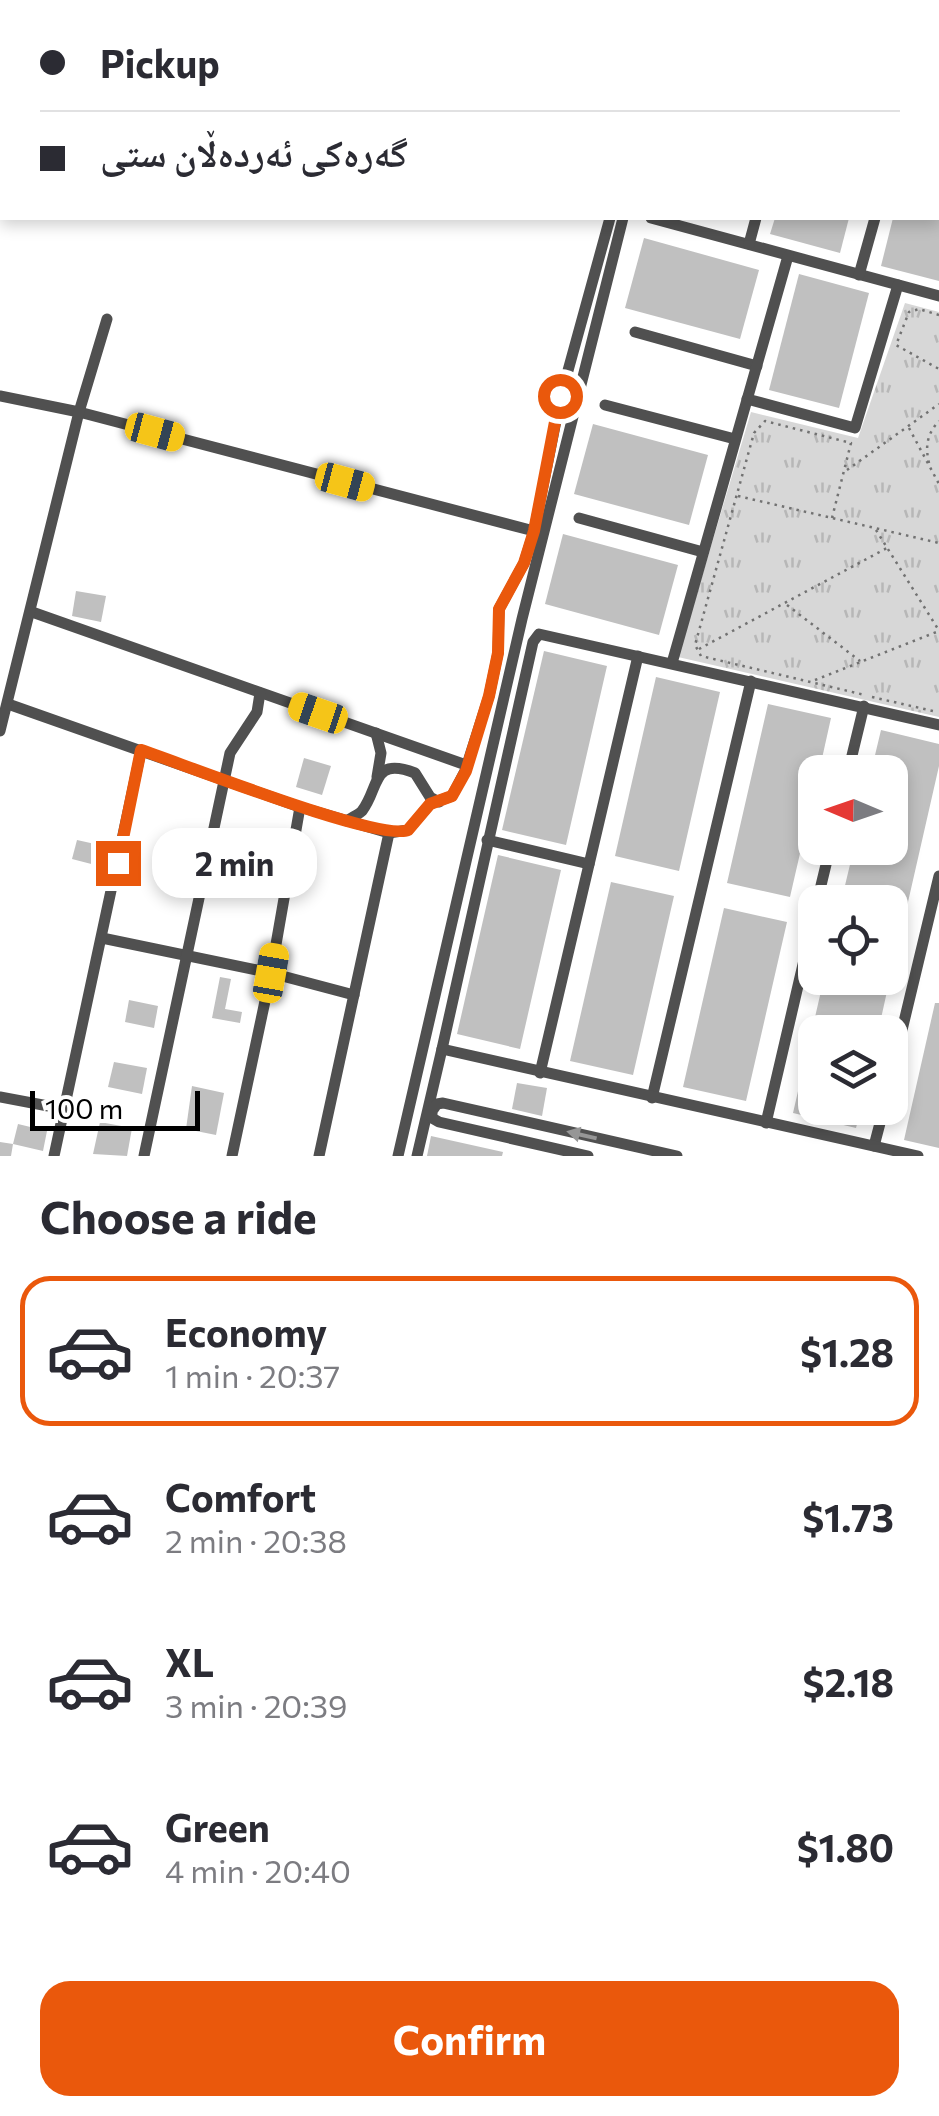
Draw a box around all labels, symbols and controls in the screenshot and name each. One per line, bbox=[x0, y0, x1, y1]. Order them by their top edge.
text: Pickup bbox=[100, 39, 220, 86]
text: گەرەکی ئەردەڵان ستی bbox=[100, 128, 408, 175]
route start bbox=[538, 374, 583, 419]
car bbox=[122, 410, 188, 454]
car bbox=[312, 460, 378, 504]
car bbox=[285, 689, 351, 737]
north arrow bbox=[798, 755, 908, 865]
map controls bbox=[798, 755, 908, 1125]
callout: 2 min bbox=[153, 828, 318, 898]
route end bbox=[96, 841, 141, 886]
text: 2 min bbox=[195, 843, 274, 883]
button: locate bbox=[798, 885, 908, 995]
car bbox=[251, 941, 291, 1005]
button: layers bbox=[798, 1015, 908, 1125]
scale bar bbox=[30, 1086, 200, 1130]
text: 100 m bbox=[45, 1091, 123, 1125]
one-way arrow bbox=[566, 1126, 597, 1142]
text: Choose a ride bbox=[40, 1188, 317, 1243]
icon: car bbox=[45, 1306, 135, 1396]
text: Economy bbox=[165, 1308, 327, 1355]
text: $1.28 bbox=[800, 1328, 894, 1375]
text: 1 min · 20:37 bbox=[165, 1355, 340, 1395]
icon: car bbox=[45, 1471, 135, 1561]
text: Comfort bbox=[165, 1473, 316, 1520]
text: $1.73 bbox=[802, 1493, 894, 1540]
text: 2 min · 20:38 bbox=[165, 1520, 347, 1560]
icon: car bbox=[45, 1636, 135, 1726]
text: XL bbox=[165, 1638, 214, 1685]
text: $2.18 bbox=[803, 1658, 894, 1705]
text: 3 min · 20:39 bbox=[165, 1685, 347, 1725]
icon: car bbox=[45, 1801, 135, 1891]
text: Green bbox=[165, 1803, 270, 1850]
text: $1.80 bbox=[797, 1823, 894, 1870]
text: 4 min · 20:40 bbox=[165, 1850, 351, 1890]
button: Confirm bbox=[40, 1981, 899, 2096]

